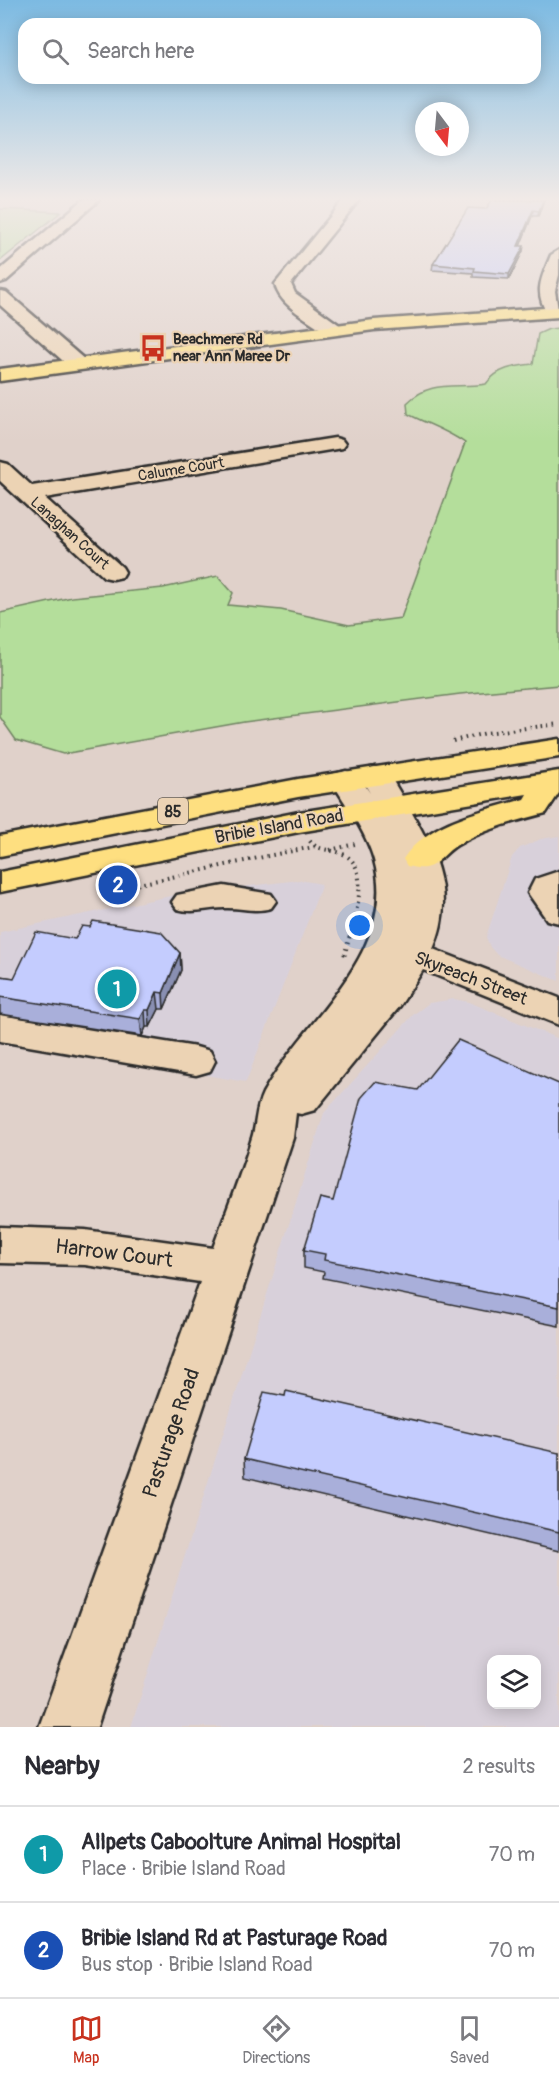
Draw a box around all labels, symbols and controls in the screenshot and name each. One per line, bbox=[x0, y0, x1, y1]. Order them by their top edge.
search box bbox=[18, 18, 541, 84]
icon: search bbox=[39, 35, 72, 68]
text: Search here bbox=[87, 37, 194, 65]
north arrow bbox=[415, 102, 469, 156]
place label: Beachmere Rd near Ann Maree Dr bbox=[173, 330, 291, 366]
bus stop icon: Beachmere Rd near Ann Maree Dr bbox=[138, 333, 168, 363]
street label: Calume Court bbox=[137, 453, 227, 486]
street label: Lanaghan Court bbox=[26, 493, 114, 574]
road number: 85 bbox=[158, 798, 188, 824]
street label: Bribie Island Road bbox=[213, 804, 345, 849]
pin: 2 bbox=[98, 862, 138, 908]
your location bbox=[345, 911, 374, 940]
street label: Skyreach Street bbox=[411, 946, 531, 1011]
pin: 1 bbox=[98, 966, 136, 1012]
street label: Harrow Court bbox=[54, 1233, 175, 1274]
street label: Pasturage Road bbox=[137, 1365, 206, 1501]
map controls bbox=[487, 1655, 541, 1709]
button: layers bbox=[487, 1655, 541, 1709]
text: Nearby bbox=[24, 1750, 100, 1782]
text: 2 results bbox=[463, 1754, 535, 1779]
text: Allpets Caboolture Animal Hospital bbox=[81, 1828, 401, 1856]
text: 1 bbox=[40, 1842, 47, 1867]
text: 70 m bbox=[489, 1842, 535, 1867]
text: Place · Bribie Island Road bbox=[81, 1856, 286, 1881]
text: Bribie Island Rd at Pasturage Road bbox=[81, 1924, 388, 1952]
text: 2 bbox=[38, 1938, 49, 1963]
text: 70 m bbox=[489, 1938, 535, 1963]
text: Bus stop · Bribie Island Road bbox=[81, 1952, 313, 1977]
tab: Map bbox=[70, 2012, 103, 2068]
tab: Directions bbox=[242, 2012, 310, 2068]
tab: Saved bbox=[450, 2012, 489, 2068]

